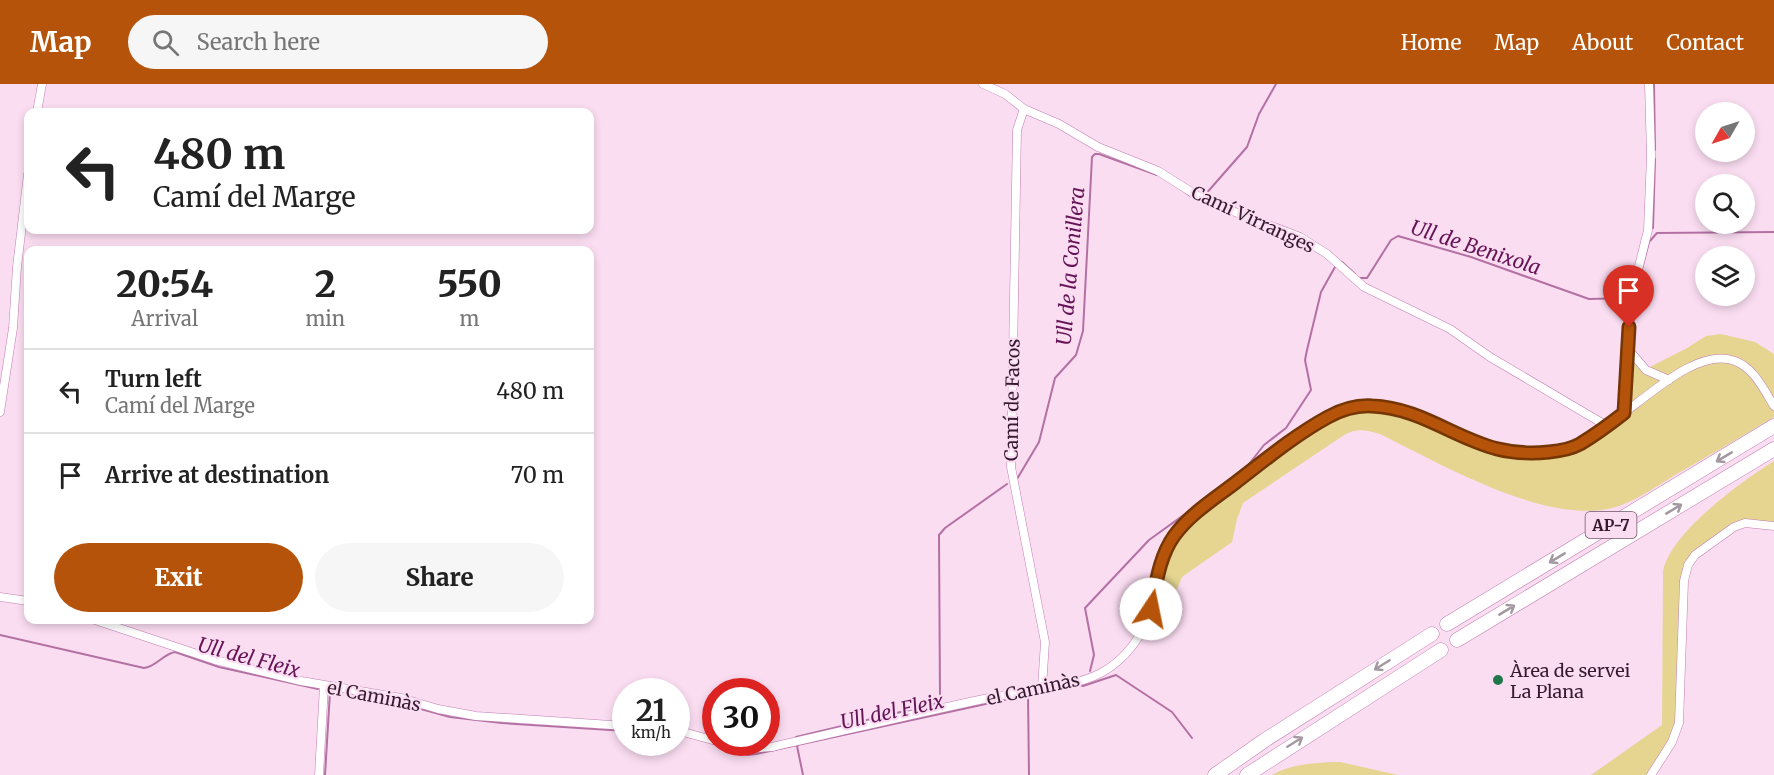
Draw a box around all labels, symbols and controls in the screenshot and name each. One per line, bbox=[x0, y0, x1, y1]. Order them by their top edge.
search box bbox=[128, 15, 548, 69]
text: Map bbox=[30, 24, 92, 60]
icon: search bbox=[149, 26, 182, 59]
text: Search here bbox=[197, 28, 320, 56]
text: Home bbox=[1401, 29, 1461, 56]
text: Map bbox=[1494, 29, 1539, 56]
text: About bbox=[1572, 29, 1633, 56]
text: Contact bbox=[1666, 29, 1744, 56]
north arrow bbox=[1695, 102, 1755, 162]
map controls bbox=[1695, 102, 1755, 306]
text: 480 m bbox=[153, 128, 285, 180]
icon: left bbox=[54, 132, 132, 210]
button: search bbox=[1695, 174, 1755, 234]
text: Camí del Marge bbox=[153, 180, 356, 214]
street label: Camí Virranges bbox=[1188, 180, 1319, 258]
water label: Ull de la Conillera bbox=[1051, 186, 1089, 346]
water label: Ull de Benixola bbox=[1408, 214, 1544, 280]
button: layers bbox=[1695, 246, 1755, 306]
text: 20:54 bbox=[116, 262, 213, 307]
text: 2 bbox=[315, 262, 336, 307]
text: 550 bbox=[437, 262, 502, 307]
pin bbox=[1603, 265, 1654, 327]
icon: arrive bbox=[1612, 274, 1645, 307]
text: Arrival bbox=[131, 306, 198, 331]
text: min bbox=[305, 306, 345, 331]
text: m bbox=[460, 306, 479, 331]
street label: Camí de Facos bbox=[999, 338, 1025, 461]
text: Turn left bbox=[105, 365, 202, 393]
icon: left bbox=[54, 375, 87, 408]
text: 480 m bbox=[496, 377, 564, 405]
text: Camí del Marge bbox=[105, 393, 255, 418]
one-way arrow bbox=[1716, 451, 1733, 463]
icon: arrive bbox=[54, 459, 87, 492]
text: Arrive at destination bbox=[105, 461, 329, 489]
text: 70 m bbox=[511, 461, 564, 489]
one-way arrow bbox=[1665, 502, 1682, 514]
road number: AP-7 bbox=[1586, 512, 1636, 538]
button: Exit bbox=[54, 543, 303, 612]
button: Share bbox=[315, 543, 564, 612]
one-way arrow bbox=[1549, 552, 1566, 564]
position arrow bbox=[1119, 577, 1183, 641]
one-way arrow bbox=[1498, 603, 1515, 615]
water label: Ull del Fleix bbox=[195, 631, 303, 683]
place label: Àrea de servei La Plana bbox=[1509, 659, 1631, 703]
one-way arrow bbox=[1374, 660, 1391, 672]
street label: el Caminàs bbox=[984, 668, 1082, 710]
marker: Àrea de servei La Plana bbox=[1491, 673, 1505, 687]
street label: el Caminàs bbox=[325, 676, 423, 716]
speed limit sign: 30 bbox=[702, 678, 780, 756]
water label: Ull del Fleix bbox=[838, 688, 946, 734]
text: 21 bbox=[636, 691, 666, 729]
text: km/h bbox=[631, 723, 671, 742]
one-way arrow bbox=[1287, 736, 1304, 749]

